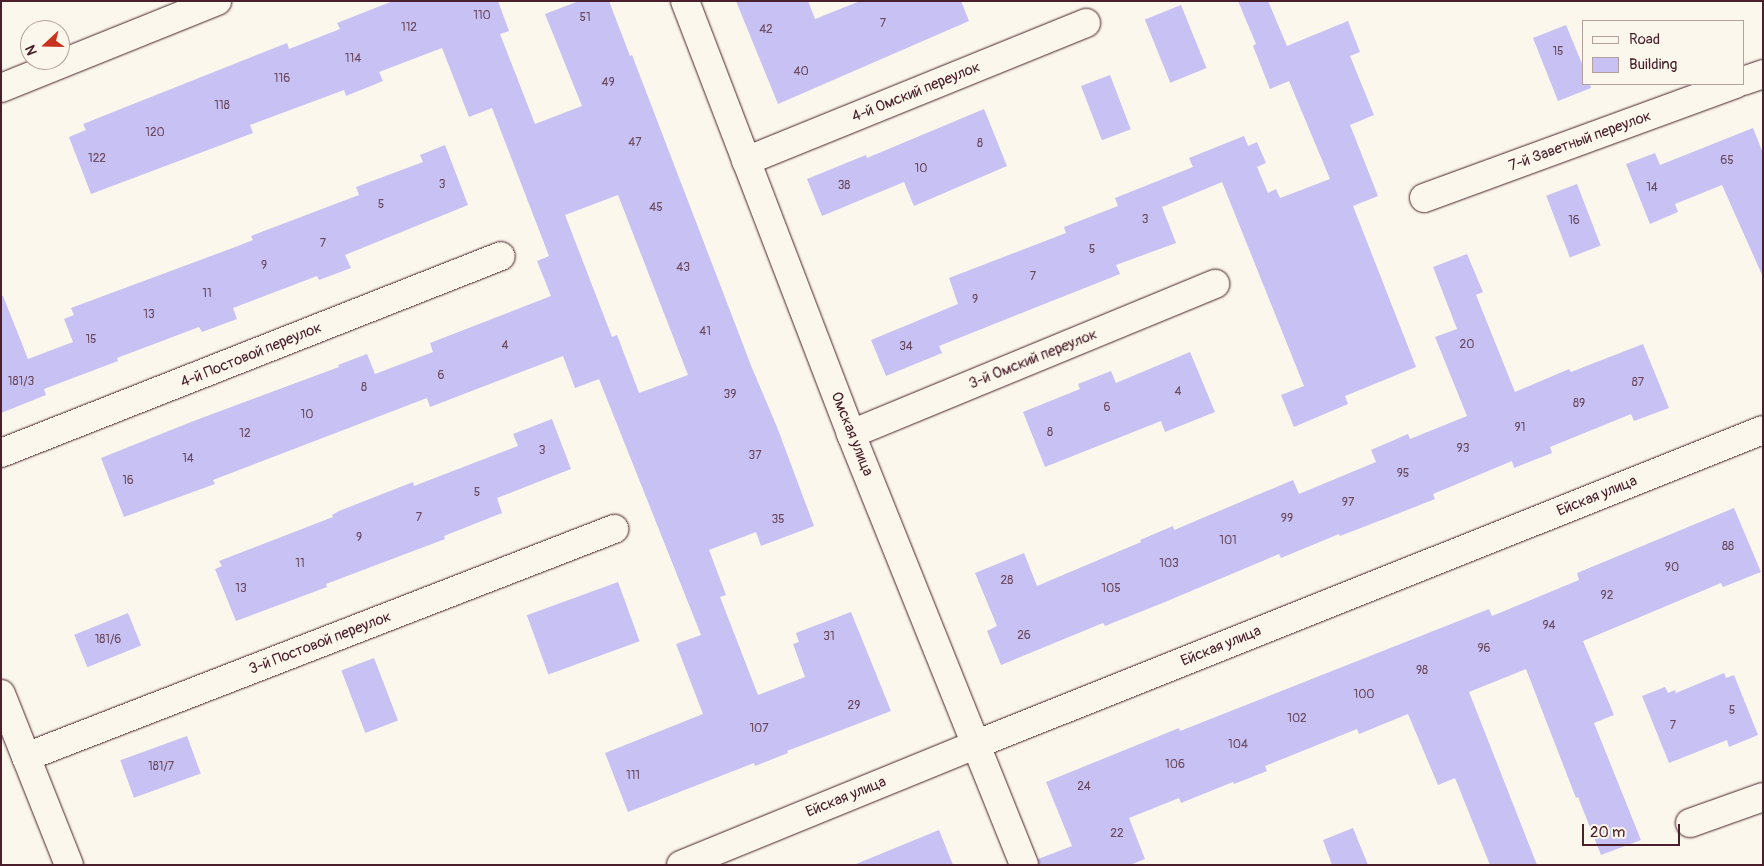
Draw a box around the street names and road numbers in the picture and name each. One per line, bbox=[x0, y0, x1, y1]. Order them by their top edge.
street label: 4-й Омский переулок bbox=[849, 58, 983, 126]
street label: 7-й Заветный переулок bbox=[1506, 107, 1654, 175]
street label: 4-й Постовой переулок bbox=[178, 318, 324, 392]
street label: 3-й Омский переулок bbox=[966, 325, 1100, 393]
street label: Омская улица bbox=[827, 389, 877, 479]
street label: Ейская улица bbox=[1554, 472, 1640, 520]
street label: 3-й Постовой переулок bbox=[246, 608, 394, 678]
street label: Ейская улица bbox=[1178, 622, 1264, 670]
street label: Ейская улица bbox=[803, 773, 889, 821]

